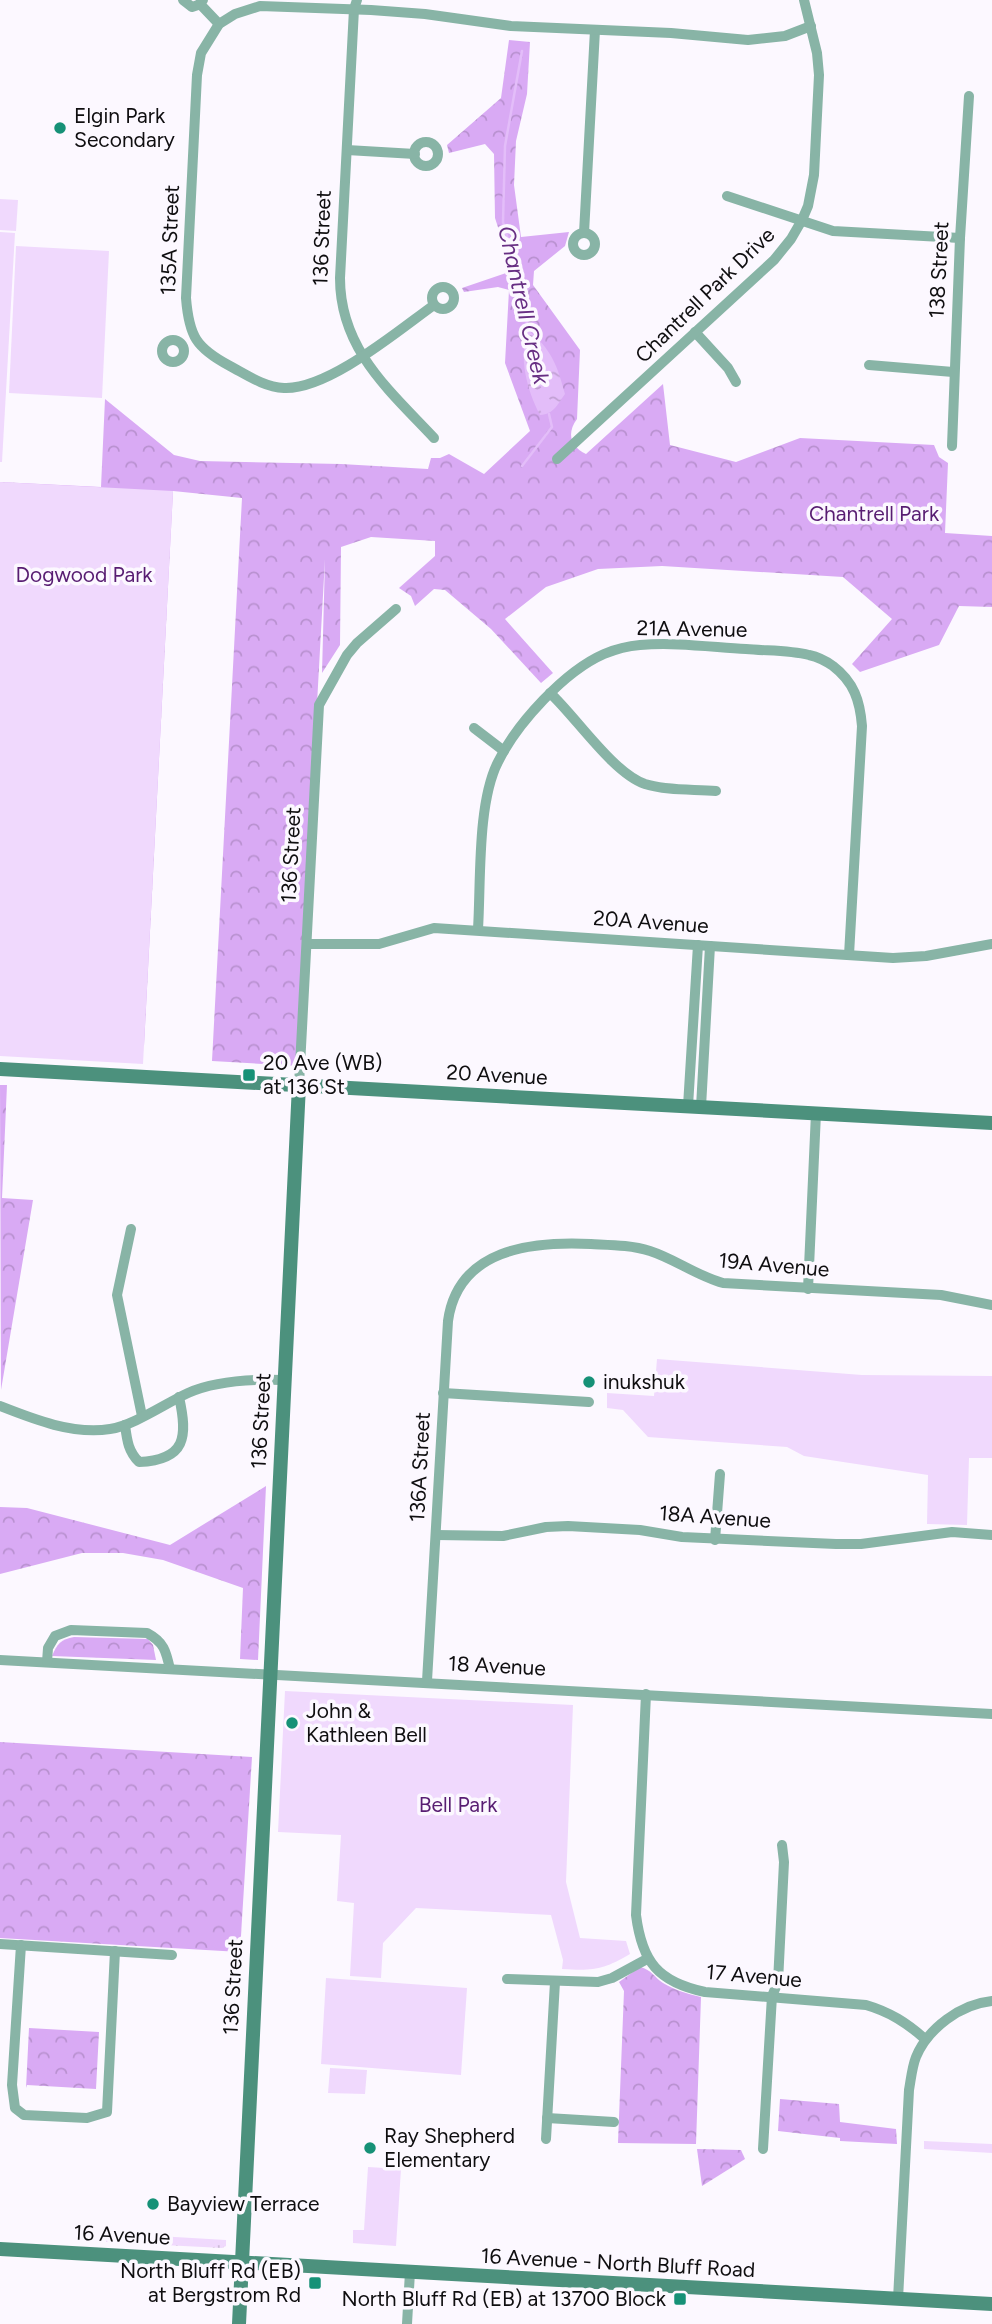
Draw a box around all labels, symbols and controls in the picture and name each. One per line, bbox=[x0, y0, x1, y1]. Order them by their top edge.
place label: Elgin Park Secondary bbox=[74, 103, 175, 152]
marker: Elgin Park Secondary bbox=[52, 120, 68, 136]
street label: 135A Street bbox=[155, 184, 184, 296]
street label: 136 Street bbox=[307, 190, 336, 286]
street label: 138 Street bbox=[923, 221, 954, 319]
street label: Chantrell Park Drive bbox=[630, 222, 779, 368]
water label: Chantrell Creek bbox=[492, 223, 556, 388]
park label: Chantrell Park bbox=[809, 501, 940, 526]
park label: Dogwood Park bbox=[16, 562, 153, 587]
street label: 21A Avenue bbox=[636, 615, 748, 642]
street label: 136 Street bbox=[276, 806, 305, 904]
street label: 20A Avenue bbox=[592, 905, 710, 938]
place label: 20 Ave (WB) at 136 St bbox=[263, 1050, 382, 1099]
street label: 20 Avenue bbox=[446, 1059, 548, 1090]
marker: 20 Ave (WB) at 136 St bbox=[241, 1067, 257, 1083]
street label: 19A Avenue bbox=[718, 1247, 830, 1282]
place label: inukshuk bbox=[603, 1369, 686, 1394]
street label: 136 Street bbox=[246, 1372, 275, 1470]
marker: inukshuk bbox=[581, 1374, 597, 1390]
street label: 136A Street bbox=[404, 1411, 435, 1523]
street label: 18A Avenue bbox=[658, 1500, 772, 1533]
street label: 18 Avenue bbox=[448, 1650, 547, 1681]
place label: John & Kathleen Bell bbox=[306, 1698, 427, 1747]
marker: John & Kathleen Bell bbox=[284, 1715, 300, 1731]
park label: Bell Park bbox=[419, 1792, 498, 1817]
street label: 136 Street bbox=[218, 1938, 247, 2036]
street label: 17 Avenue bbox=[705, 1959, 803, 1992]
place label: Ray Shepherd Elementary bbox=[384, 2123, 515, 2172]
marker: Ray Shepherd Elementary bbox=[362, 2140, 378, 2156]
place label: Bayview Terrace bbox=[167, 2191, 320, 2216]
marker: Bayview Terrace bbox=[145, 2196, 161, 2212]
street label: 16 Avenue bbox=[73, 2219, 171, 2250]
street label: 16 Avenue - North Bluff Road bbox=[480, 2243, 756, 2282]
place label: North Bluff Rd (EB) at Bergstrom Rd bbox=[120, 2258, 301, 2307]
marker: North Bluff Rd (EB) at Bergstrom Rd bbox=[307, 2275, 323, 2291]
place label: North Bluff Rd (EB) at 13700 Block bbox=[341, 2286, 667, 2311]
marker: North Bluff Rd (EB) at 13700 Block bbox=[672, 2291, 688, 2307]

